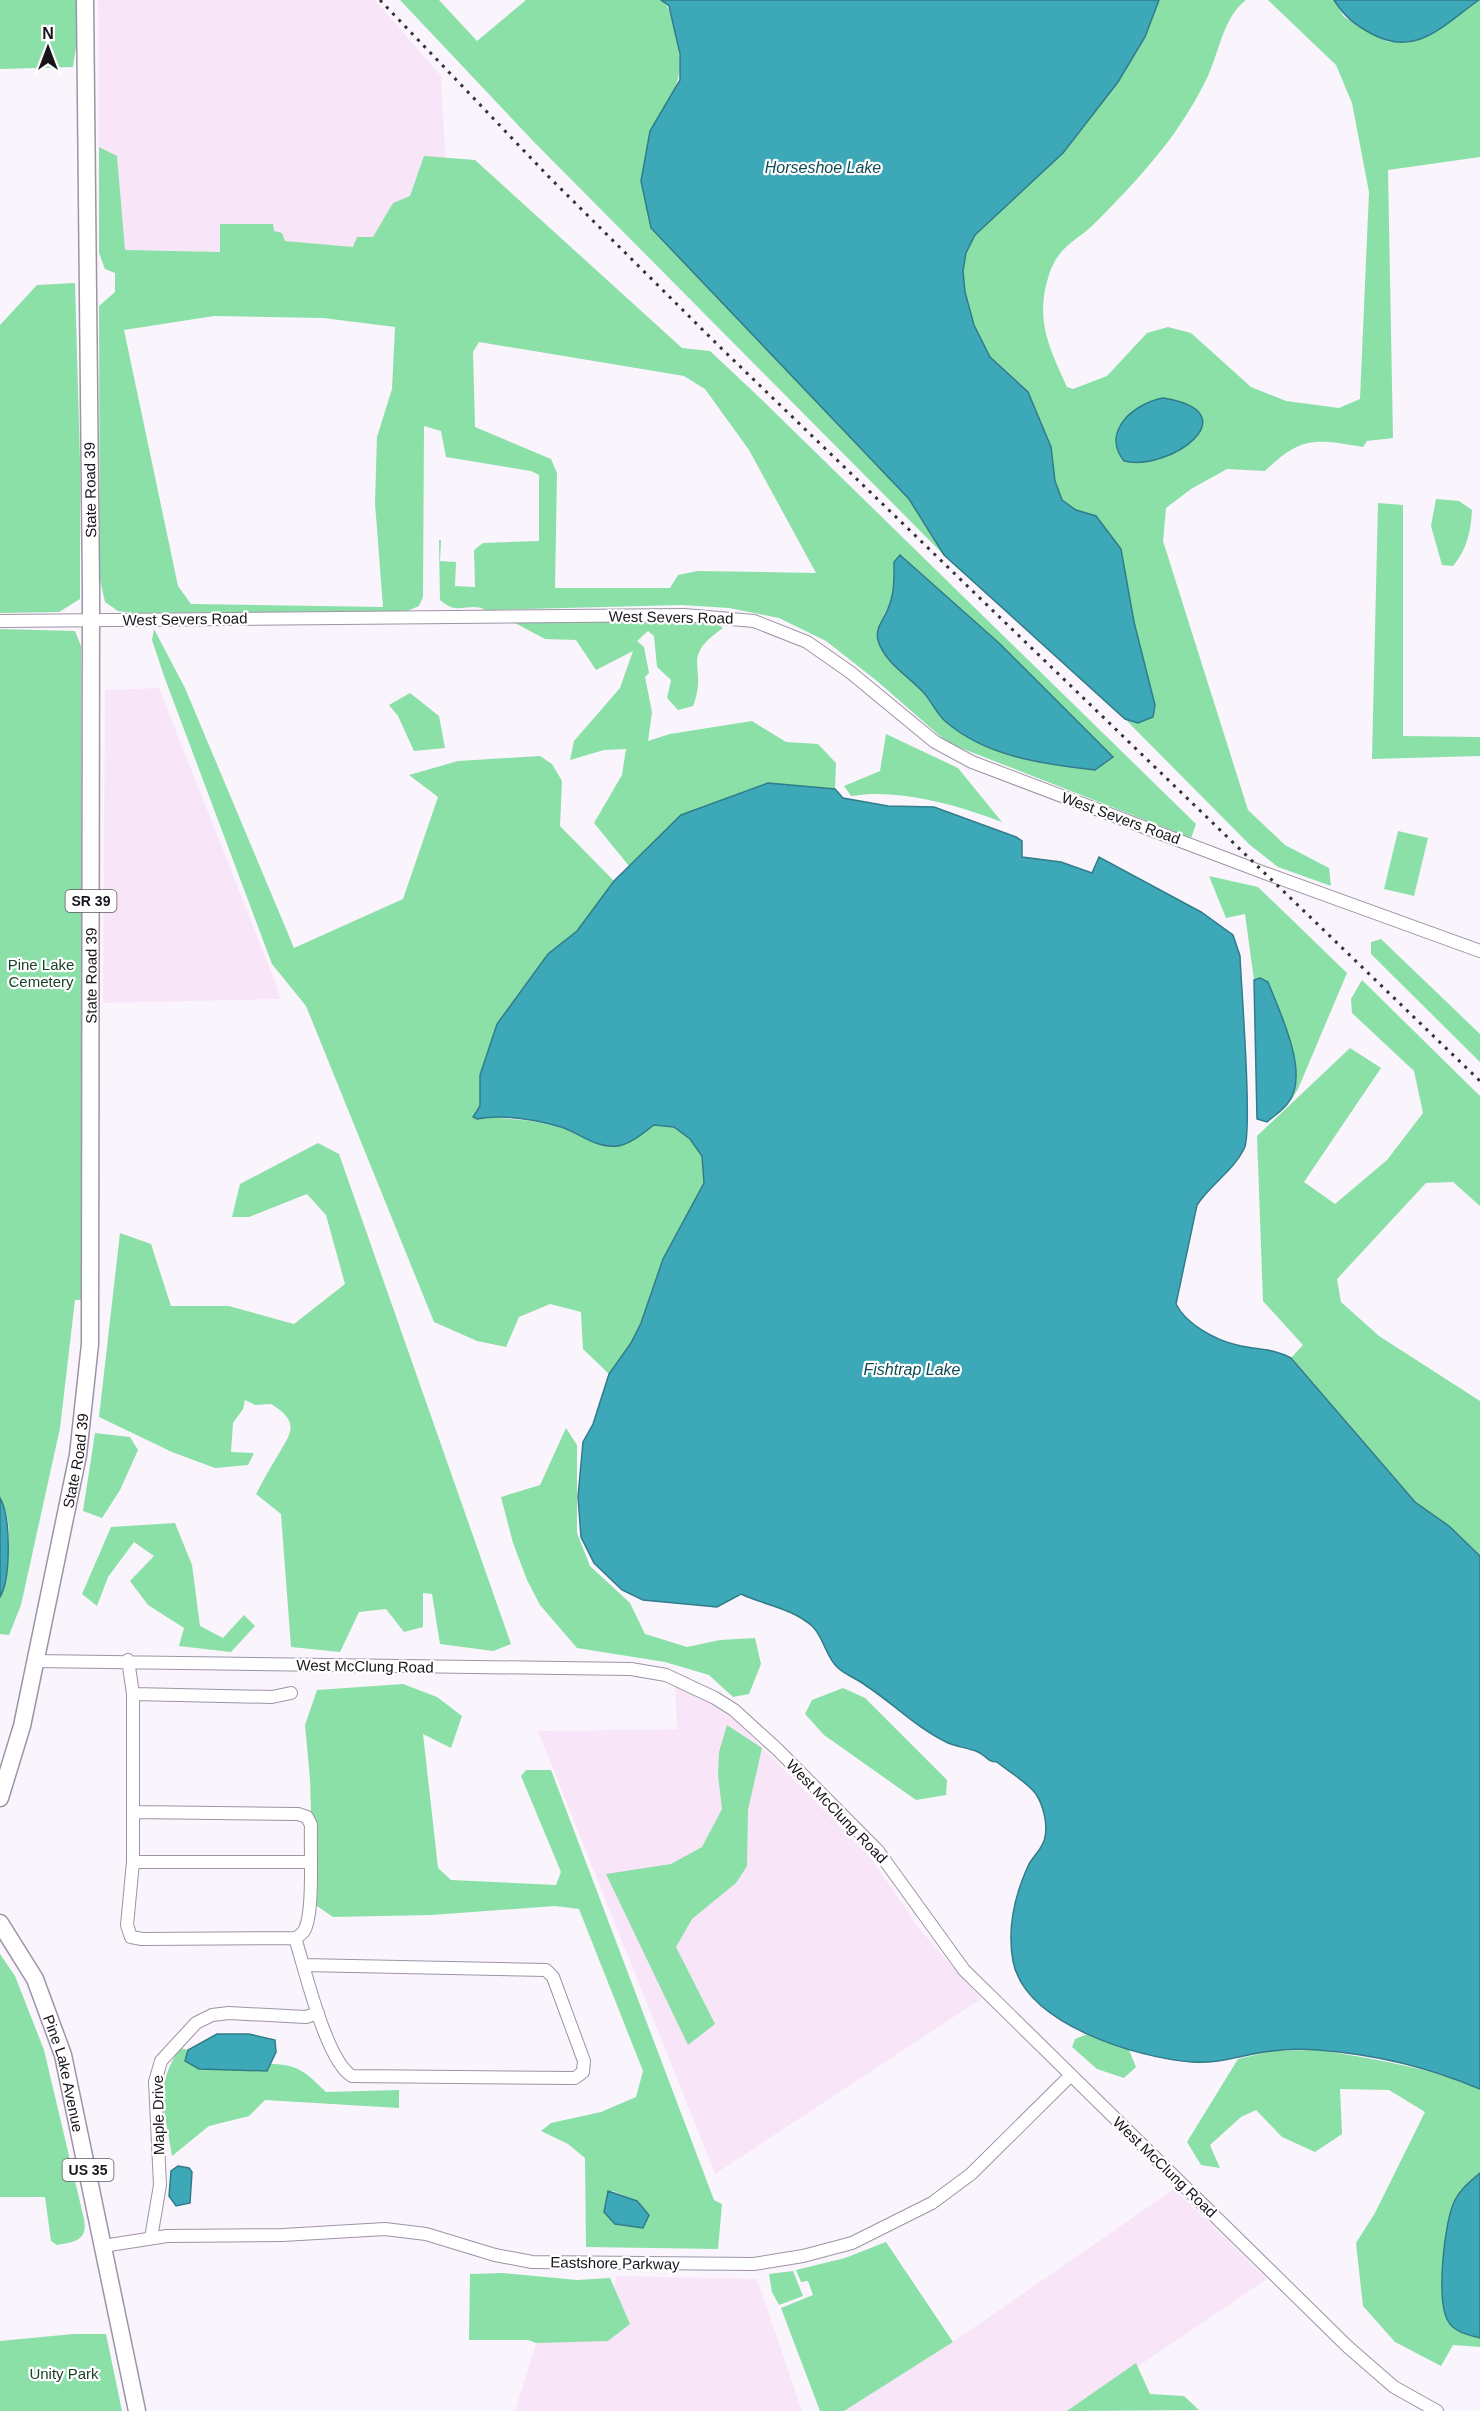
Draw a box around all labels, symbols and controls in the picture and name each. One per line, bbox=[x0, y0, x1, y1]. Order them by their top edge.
north arrow bbox=[18, 18, 78, 78]
text: N bbox=[42, 25, 54, 42]
water label: Horseshoe Lake bbox=[765, 159, 881, 176]
street label: State Road 39 bbox=[81, 442, 99, 538]
street label: West Severs Road bbox=[608, 607, 734, 627]
street label: West Severs Road bbox=[122, 609, 248, 629]
street label: West Severs Road bbox=[1059, 789, 1183, 847]
road number: SR 39 bbox=[66, 890, 116, 912]
street label: State Road 39 bbox=[82, 928, 99, 1024]
park label: Pine Lake Cemetery bbox=[8, 956, 74, 990]
water label: Fishtrap Lake bbox=[864, 1361, 961, 1378]
street label: State Road 39 bbox=[59, 1412, 91, 1510]
street label: West McClung Road bbox=[296, 1656, 434, 1676]
street label: West McClung Road bbox=[783, 1756, 891, 1866]
street label: Pine Lake Avenue bbox=[40, 2012, 87, 2133]
street label: Maple Drive bbox=[149, 2075, 167, 2155]
street label: West McClung Road bbox=[1110, 2113, 1220, 2221]
road number: US 35 bbox=[62, 2159, 113, 2181]
street label: Eastshore Parkway bbox=[550, 2253, 680, 2273]
park label: Unity Park bbox=[29, 2365, 99, 2382]

